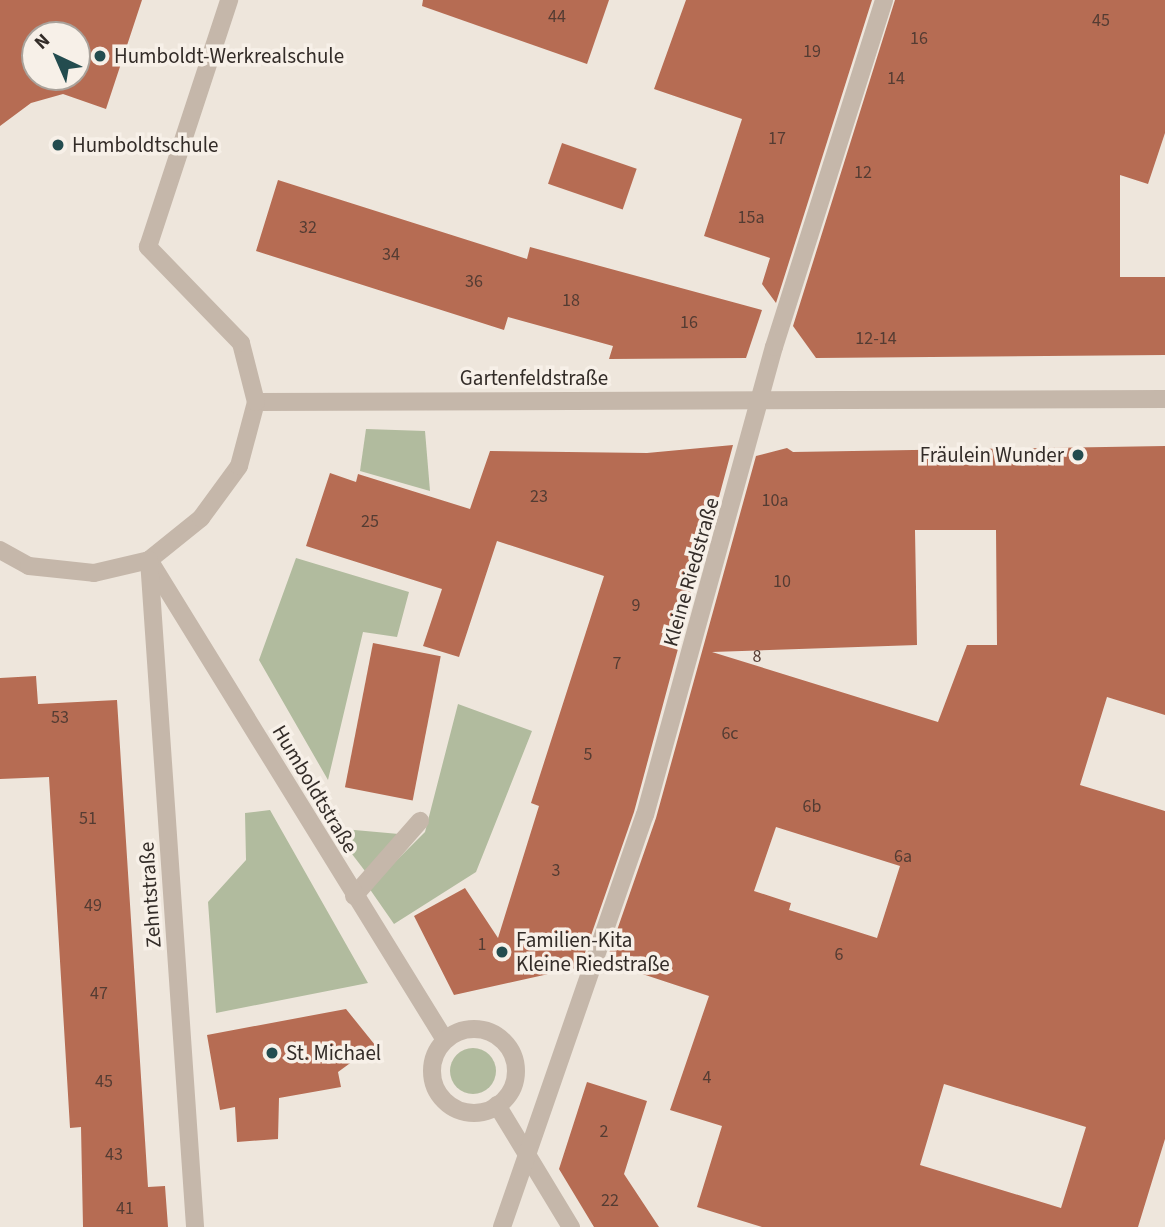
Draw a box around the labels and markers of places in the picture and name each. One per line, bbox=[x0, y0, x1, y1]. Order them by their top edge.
place label: Humboldt-Werkrealschule bbox=[114, 43, 344, 69]
marker: Humboldt-Werkrealschule bbox=[92, 48, 108, 64]
place label: Humboldtschule bbox=[72, 132, 218, 158]
marker: Humboldtschule bbox=[50, 137, 66, 153]
place label: Fräulein Wunder bbox=[920, 442, 1064, 468]
marker: Fräulein Wunder bbox=[1070, 447, 1086, 463]
place label: Familien-Kita Kleine Riedstraße bbox=[516, 927, 670, 977]
marker: Familien-Kita Kleine Riedstraße bbox=[494, 944, 510, 960]
place label: St. Michael bbox=[286, 1040, 381, 1066]
marker: St. Michael bbox=[264, 1045, 280, 1061]

